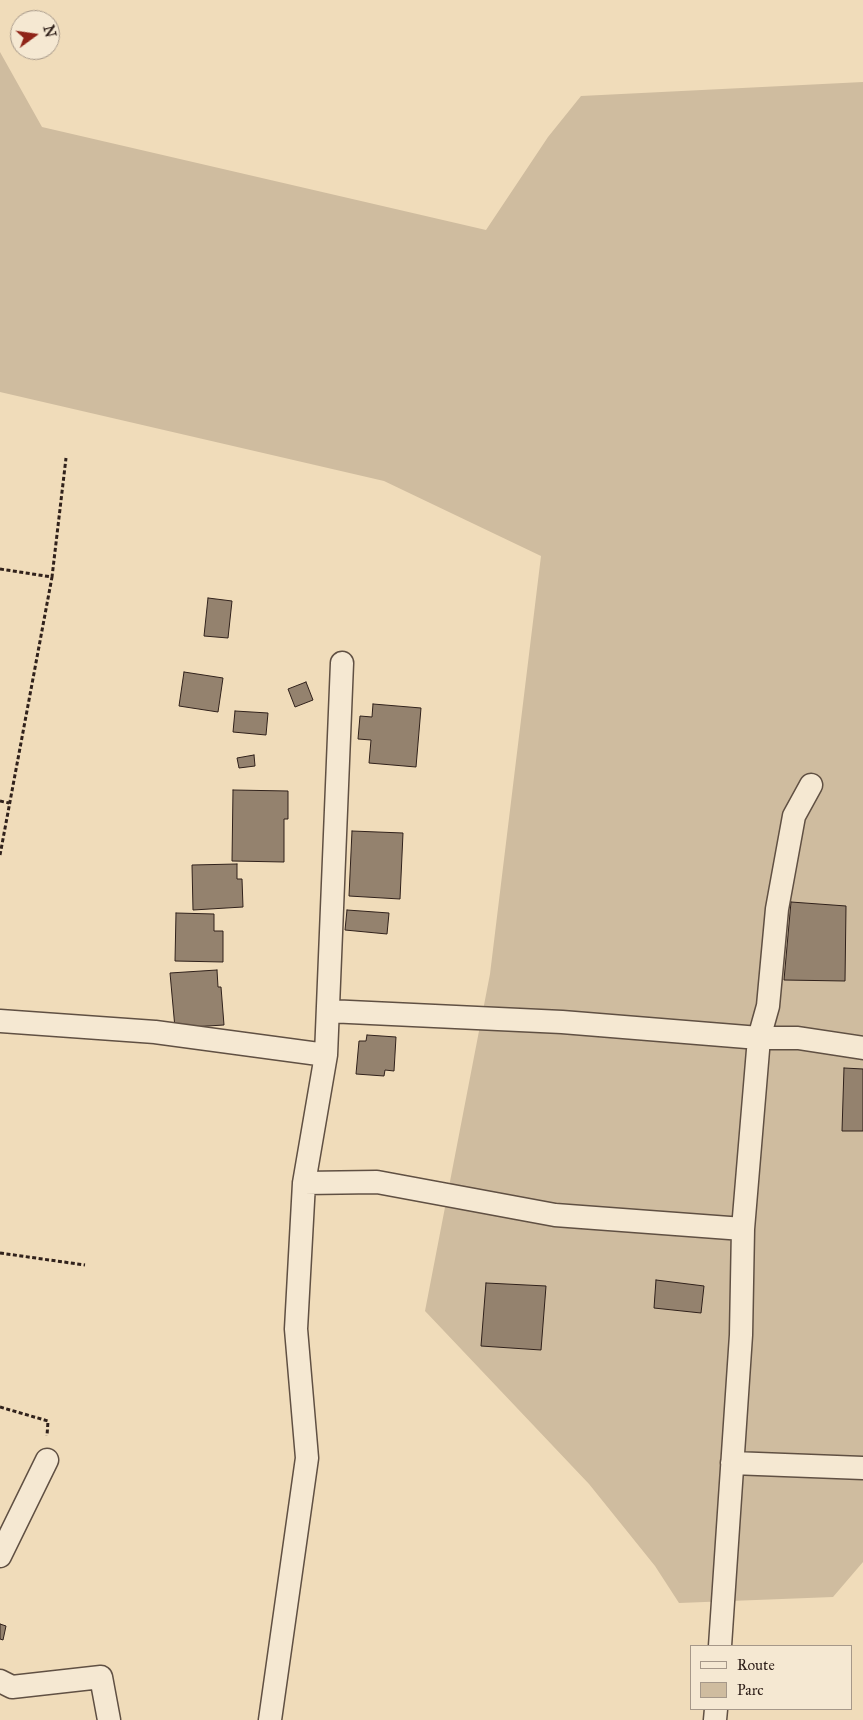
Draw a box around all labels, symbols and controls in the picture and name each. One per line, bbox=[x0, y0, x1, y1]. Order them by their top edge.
north arrow bbox=[10, 10, 60, 60]
text: N bbox=[39, 24, 59, 39]
legend bbox=[690, 1645, 853, 1710]
text: Route bbox=[737, 1656, 775, 1674]
text: Parc bbox=[737, 1681, 764, 1699]

